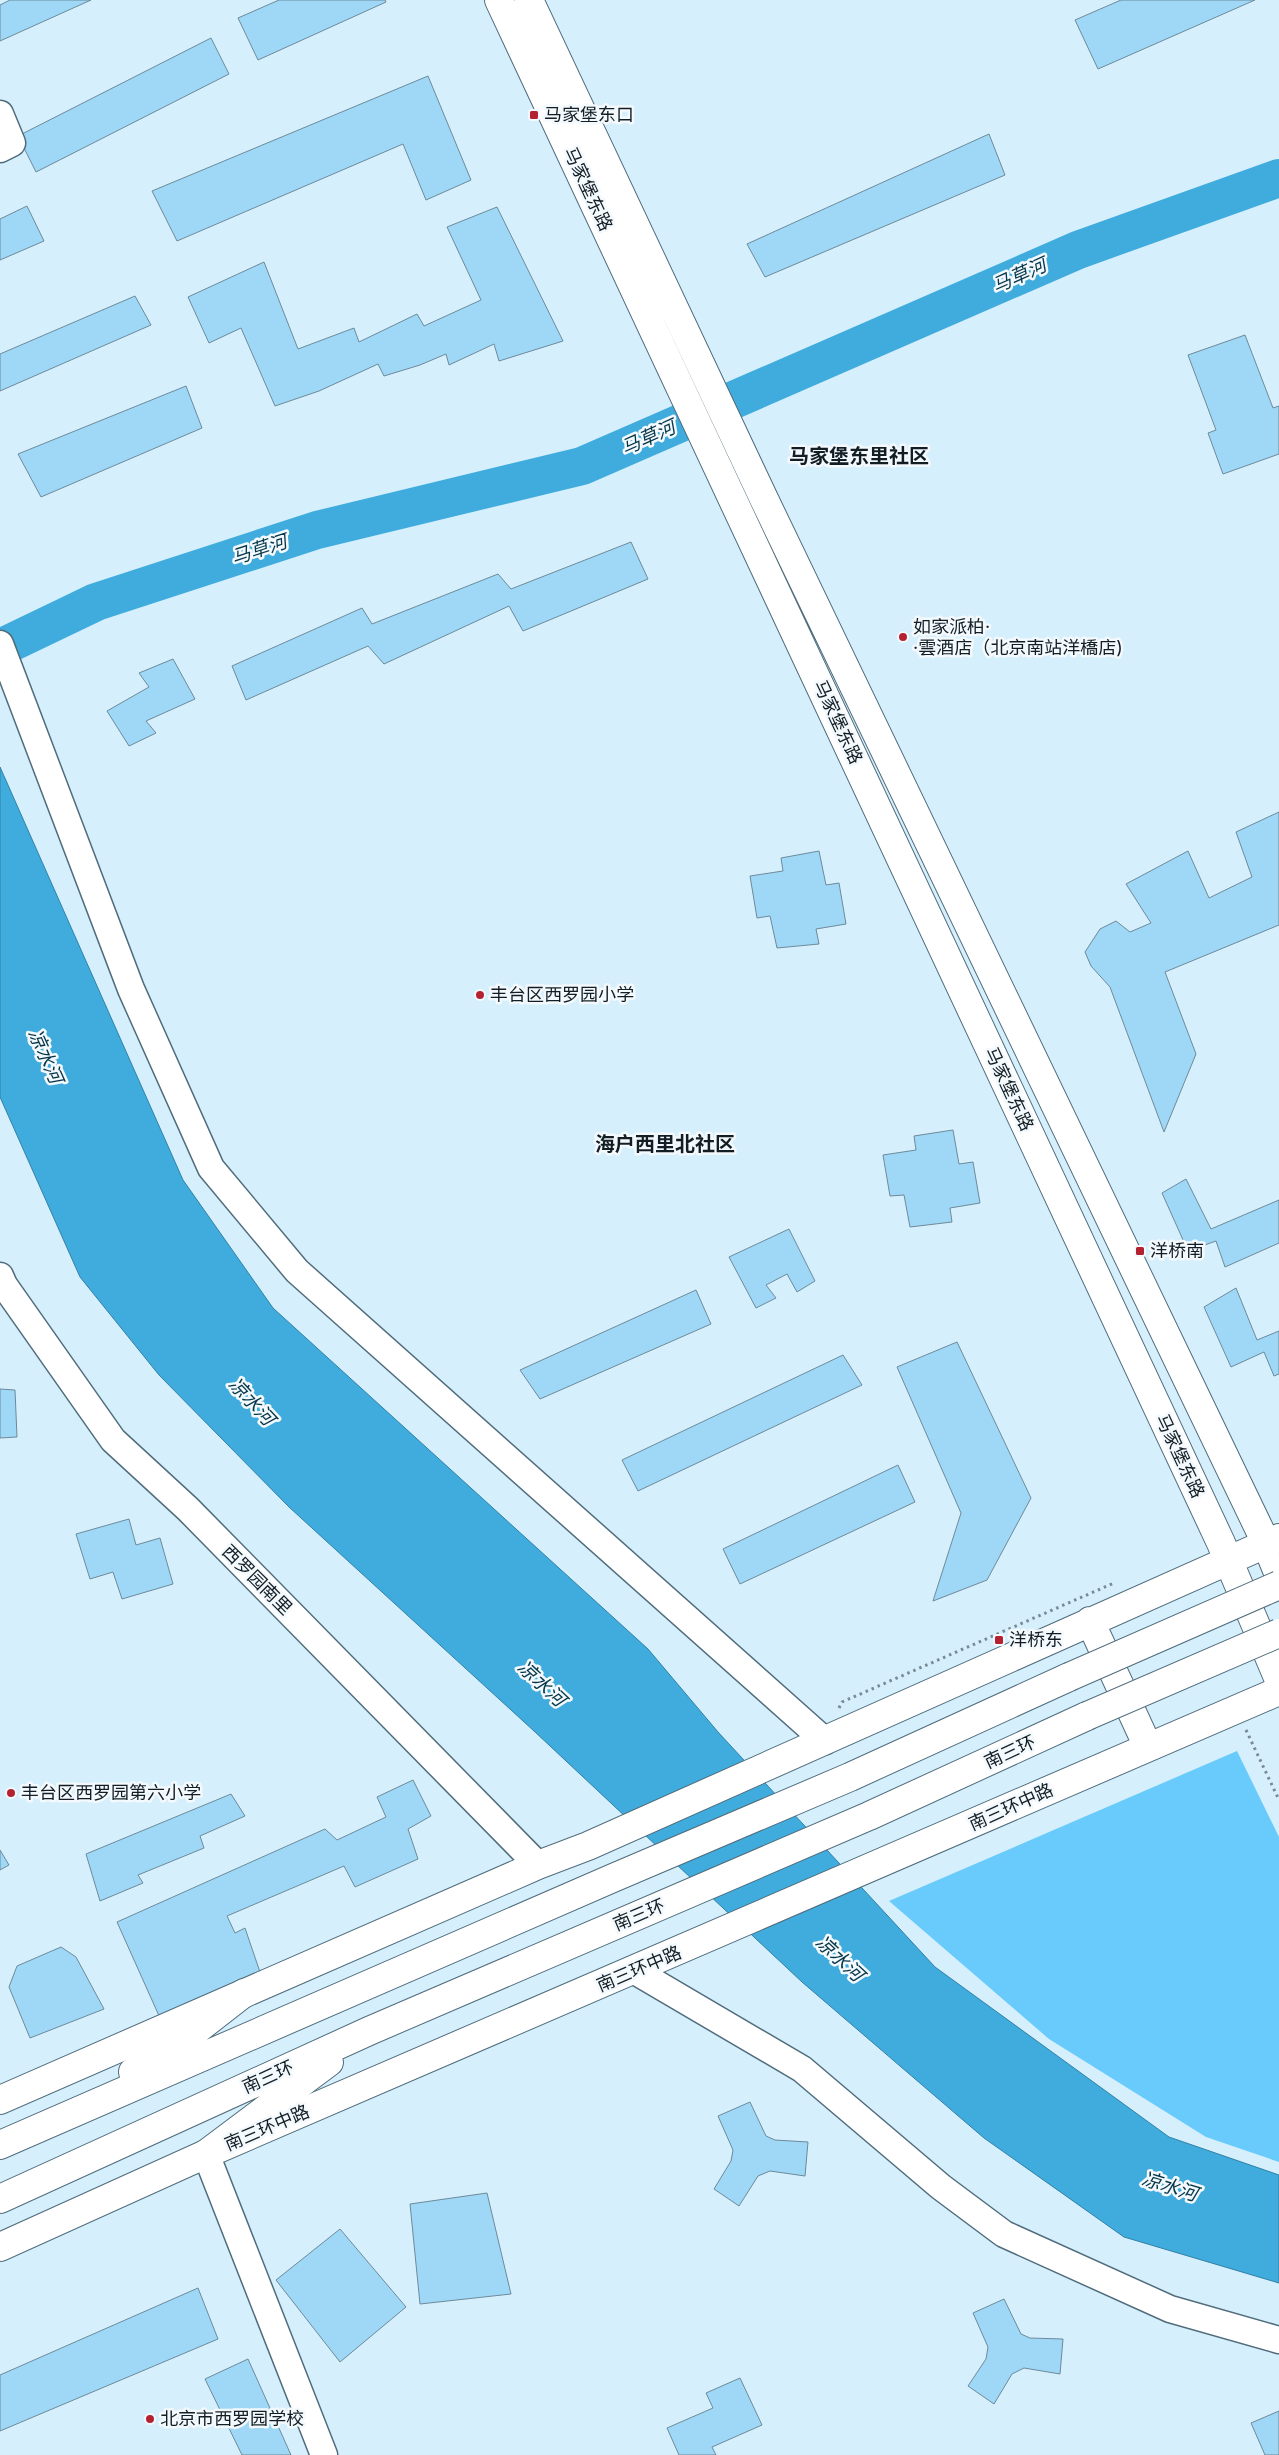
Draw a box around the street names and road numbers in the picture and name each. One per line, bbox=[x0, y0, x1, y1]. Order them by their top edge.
street label: 马家堡东路 bbox=[560, 144, 617, 234]
street label: 马家堡东路 bbox=[810, 677, 867, 767]
street label: 马家堡东路 bbox=[981, 1044, 1038, 1134]
street label: 马家堡东路 bbox=[1152, 1411, 1209, 1501]
street label: 西罗园南里 bbox=[218, 1540, 297, 1619]
street label: 南三环 bbox=[981, 1731, 1039, 1772]
street label: 南三环中路 bbox=[965, 1779, 1056, 1834]
street label: 南三环 bbox=[610, 1894, 668, 1935]
street label: 南三环中路 bbox=[593, 1941, 684, 1996]
street label: 南三环 bbox=[239, 2056, 297, 2097]
street label: 南三环中路 bbox=[221, 2100, 312, 2155]

